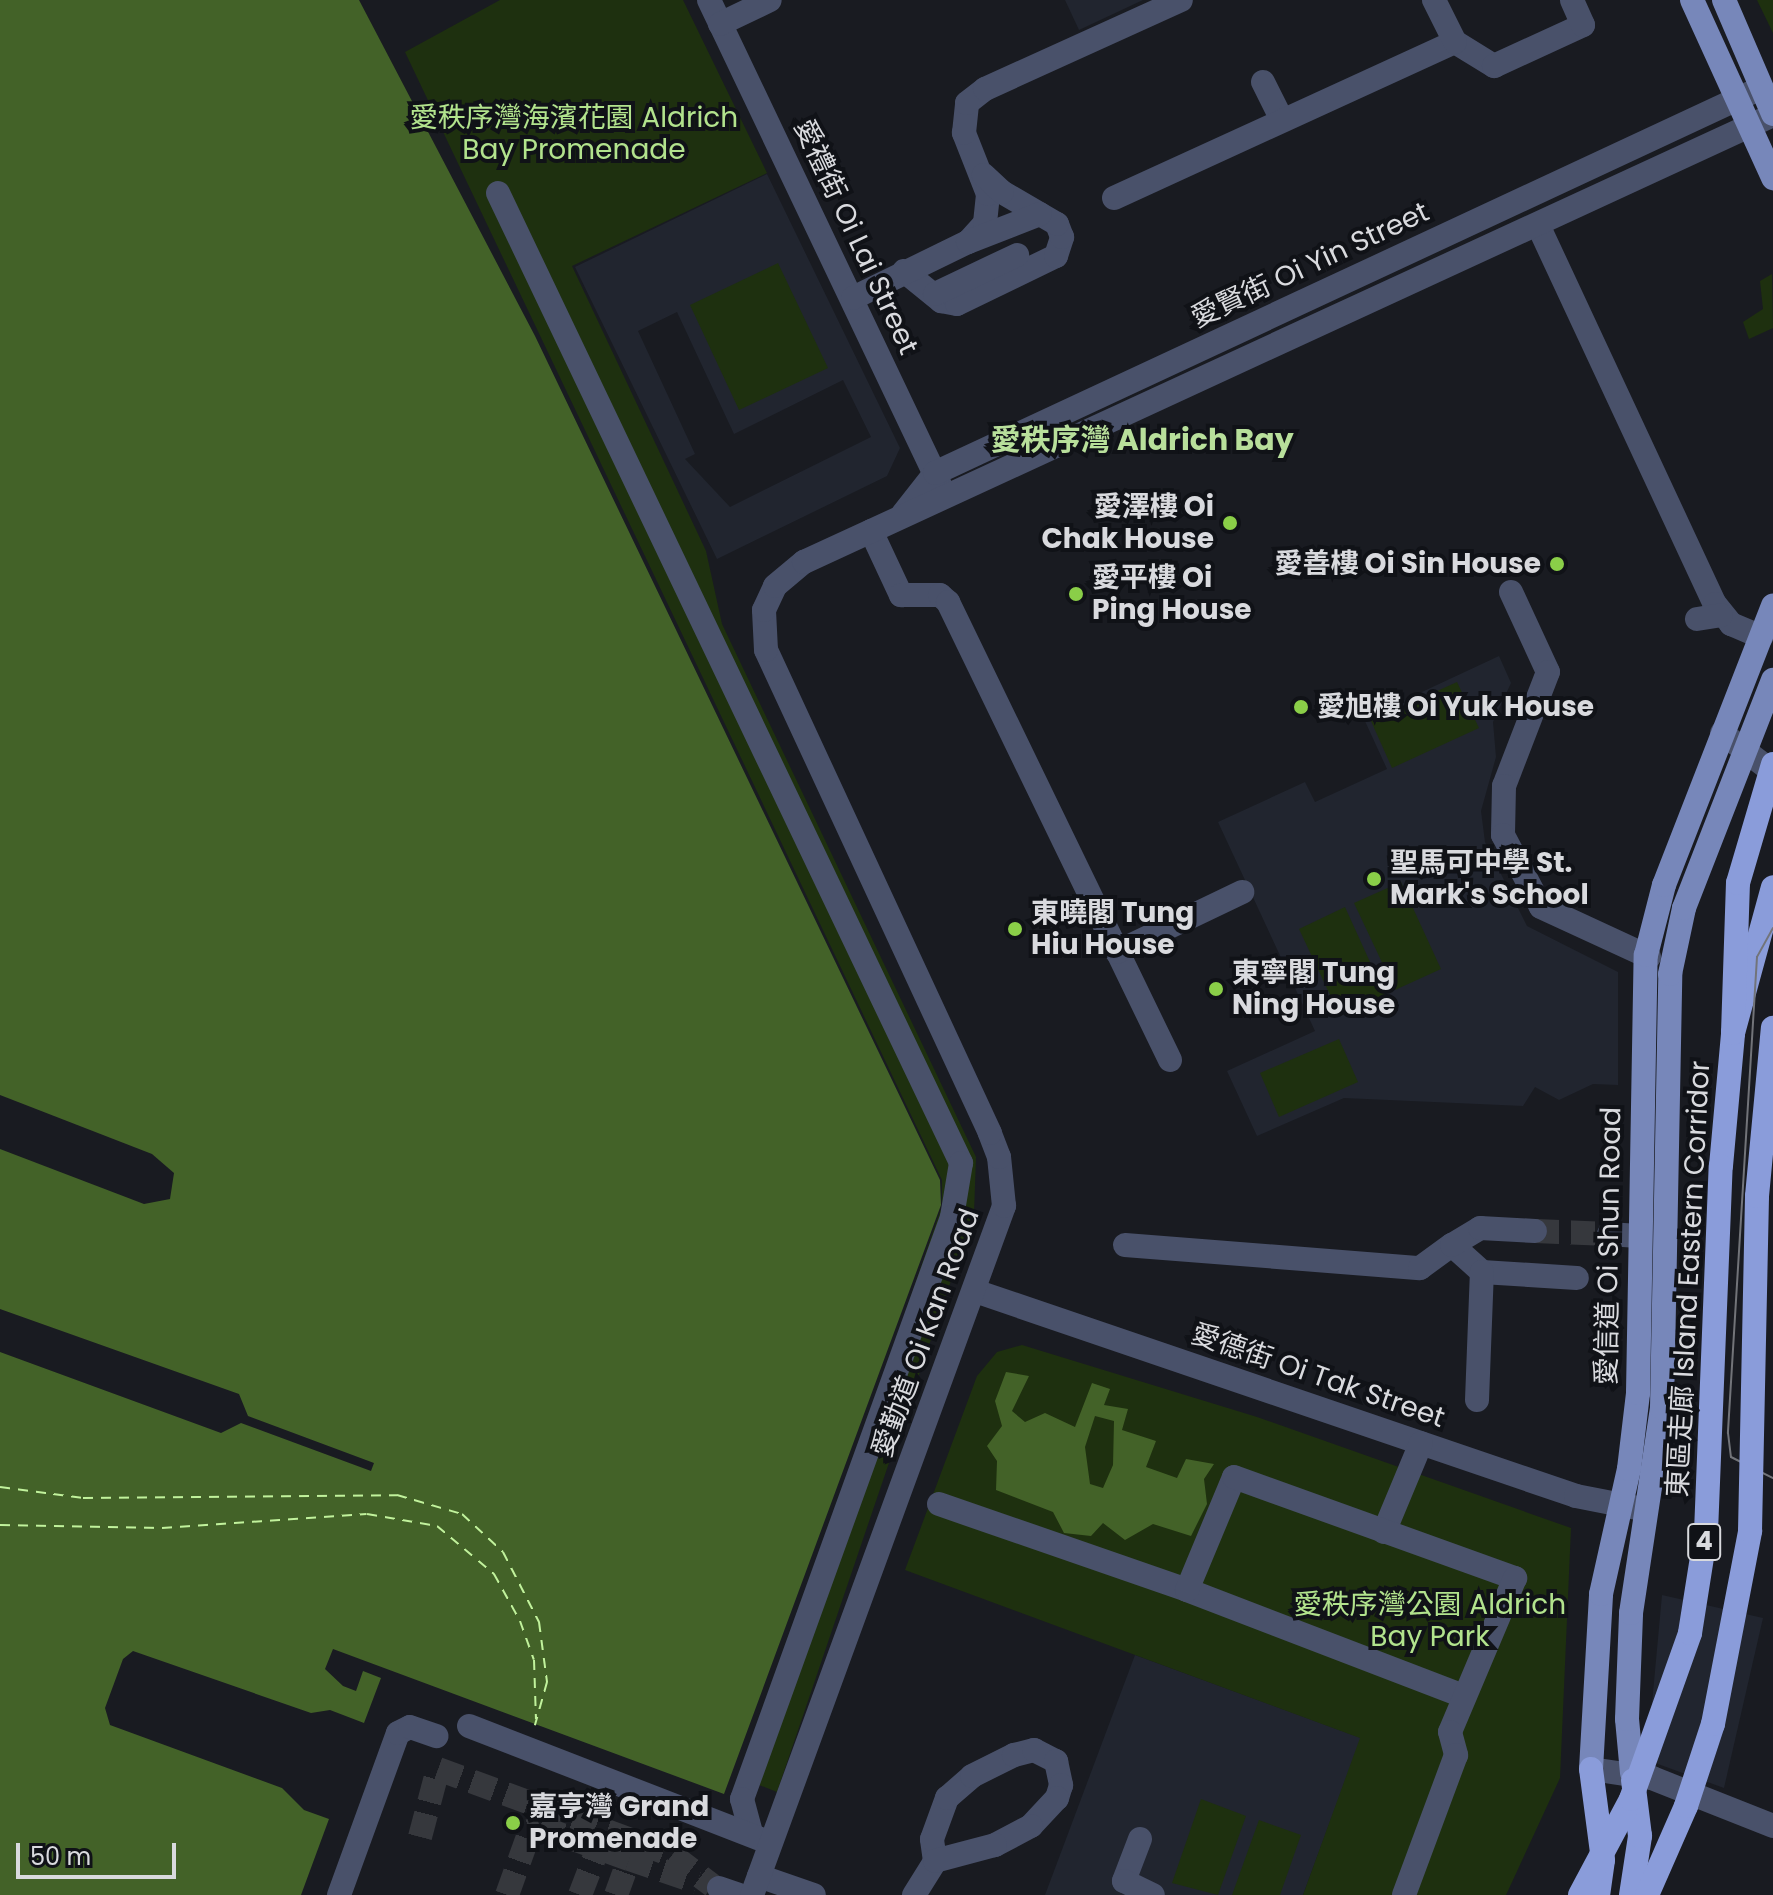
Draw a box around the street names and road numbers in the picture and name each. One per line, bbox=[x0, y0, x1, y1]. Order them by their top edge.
street label: 愛禮街 Oi Lai Street bbox=[787, 114, 925, 360]
street label: 愛賢街 Oi Yin Street bbox=[1186, 195, 1434, 335]
street label: 東區走廊 Island Eastern Corridor bbox=[1661, 1060, 1717, 1498]
street label: 愛信道 Oi Shun Road bbox=[1590, 1107, 1628, 1385]
street label: 愛勤道 Oi Kan Road bbox=[865, 1204, 987, 1462]
street label: 愛德街 Oi Tak Street bbox=[1187, 1317, 1449, 1435]
road number: 4 bbox=[1686, 1520, 1722, 1564]

